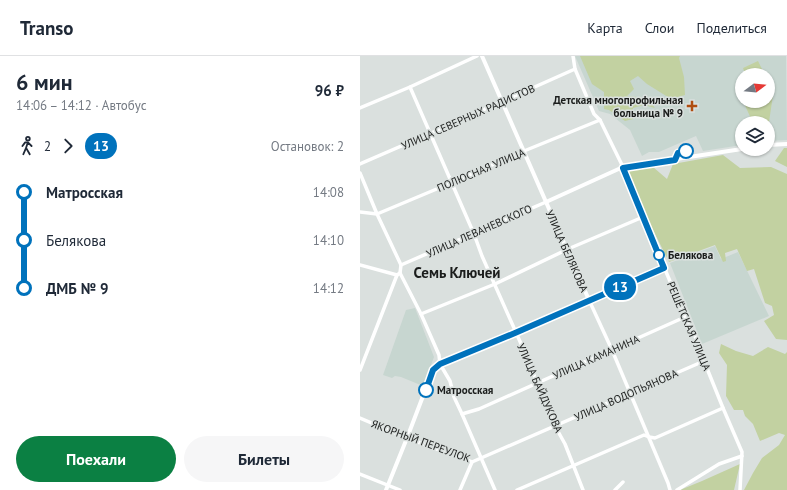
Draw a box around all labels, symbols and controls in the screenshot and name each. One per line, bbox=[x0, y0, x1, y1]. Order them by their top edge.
text: Transo bbox=[20, 16, 73, 40]
text: Карта bbox=[587, 19, 623, 37]
text: Слои bbox=[645, 19, 674, 37]
text: Поделиться bbox=[696, 19, 767, 37]
text: 6 мин bbox=[16, 68, 73, 96]
north arrow bbox=[735, 68, 775, 108]
map controls bbox=[735, 68, 775, 156]
text: 96 ₽ bbox=[315, 81, 344, 100]
street label: УЛИЦА СЕВЕРНЫХ РАДИСТОВ bbox=[399, 81, 537, 153]
place label: Детская многопрофильная больница № 9 bbox=[553, 93, 683, 120]
text: 14:06 – 14:12 · Автобус bbox=[16, 97, 147, 114]
marker: Детская многопрофильная больница № 9 bbox=[686, 100, 698, 112]
button: layers bbox=[735, 116, 775, 156]
icon: walk bbox=[16, 135, 38, 157]
icon: forward bbox=[57, 135, 79, 157]
text: 13 bbox=[93, 137, 109, 155]
text: 2 bbox=[44, 138, 51, 155]
text: Остановок: 2 bbox=[271, 138, 344, 155]
unlabelled marker bbox=[678, 143, 694, 159]
street label: ПОЛЮСНАЯ УЛИЦА bbox=[435, 145, 528, 195]
text: Матросская bbox=[46, 183, 123, 202]
text: 14:08 bbox=[313, 184, 344, 201]
street label: УЛИЦА ЛЕВАНЕВСКОГО bbox=[424, 201, 534, 261]
street label: УЛИЦА БЕЛЯКОВА bbox=[543, 208, 592, 295]
text: Белякова bbox=[46, 231, 106, 250]
text: 14:10 bbox=[313, 232, 344, 249]
place label: Белякова bbox=[668, 248, 713, 262]
marker: Белякова bbox=[653, 249, 665, 261]
district label: Семь Ключей bbox=[413, 263, 501, 282]
line badge: 13 bbox=[602, 274, 638, 300]
text: 13 bbox=[612, 278, 628, 296]
text: ДМБ № 9 bbox=[46, 279, 108, 298]
street label: РЕШЁТСКАЯ УЛИЦА bbox=[664, 279, 714, 373]
text: 14:12 bbox=[313, 280, 344, 297]
street label: УЛИЦА КАМАНИНА bbox=[550, 331, 642, 382]
street label: УЛИЦА БАЙДУКОВА bbox=[514, 341, 566, 435]
street label: УЛИЦА ВОДОПЬЯНОВА bbox=[572, 366, 681, 424]
marker: Матросская bbox=[418, 382, 434, 398]
place label: Матросская bbox=[437, 383, 493, 397]
street label: ЯКОРНЫЙ ПЕРЕУЛОК bbox=[369, 417, 473, 466]
button: Поехали bbox=[16, 436, 176, 482]
button: Билеты bbox=[184, 436, 344, 482]

